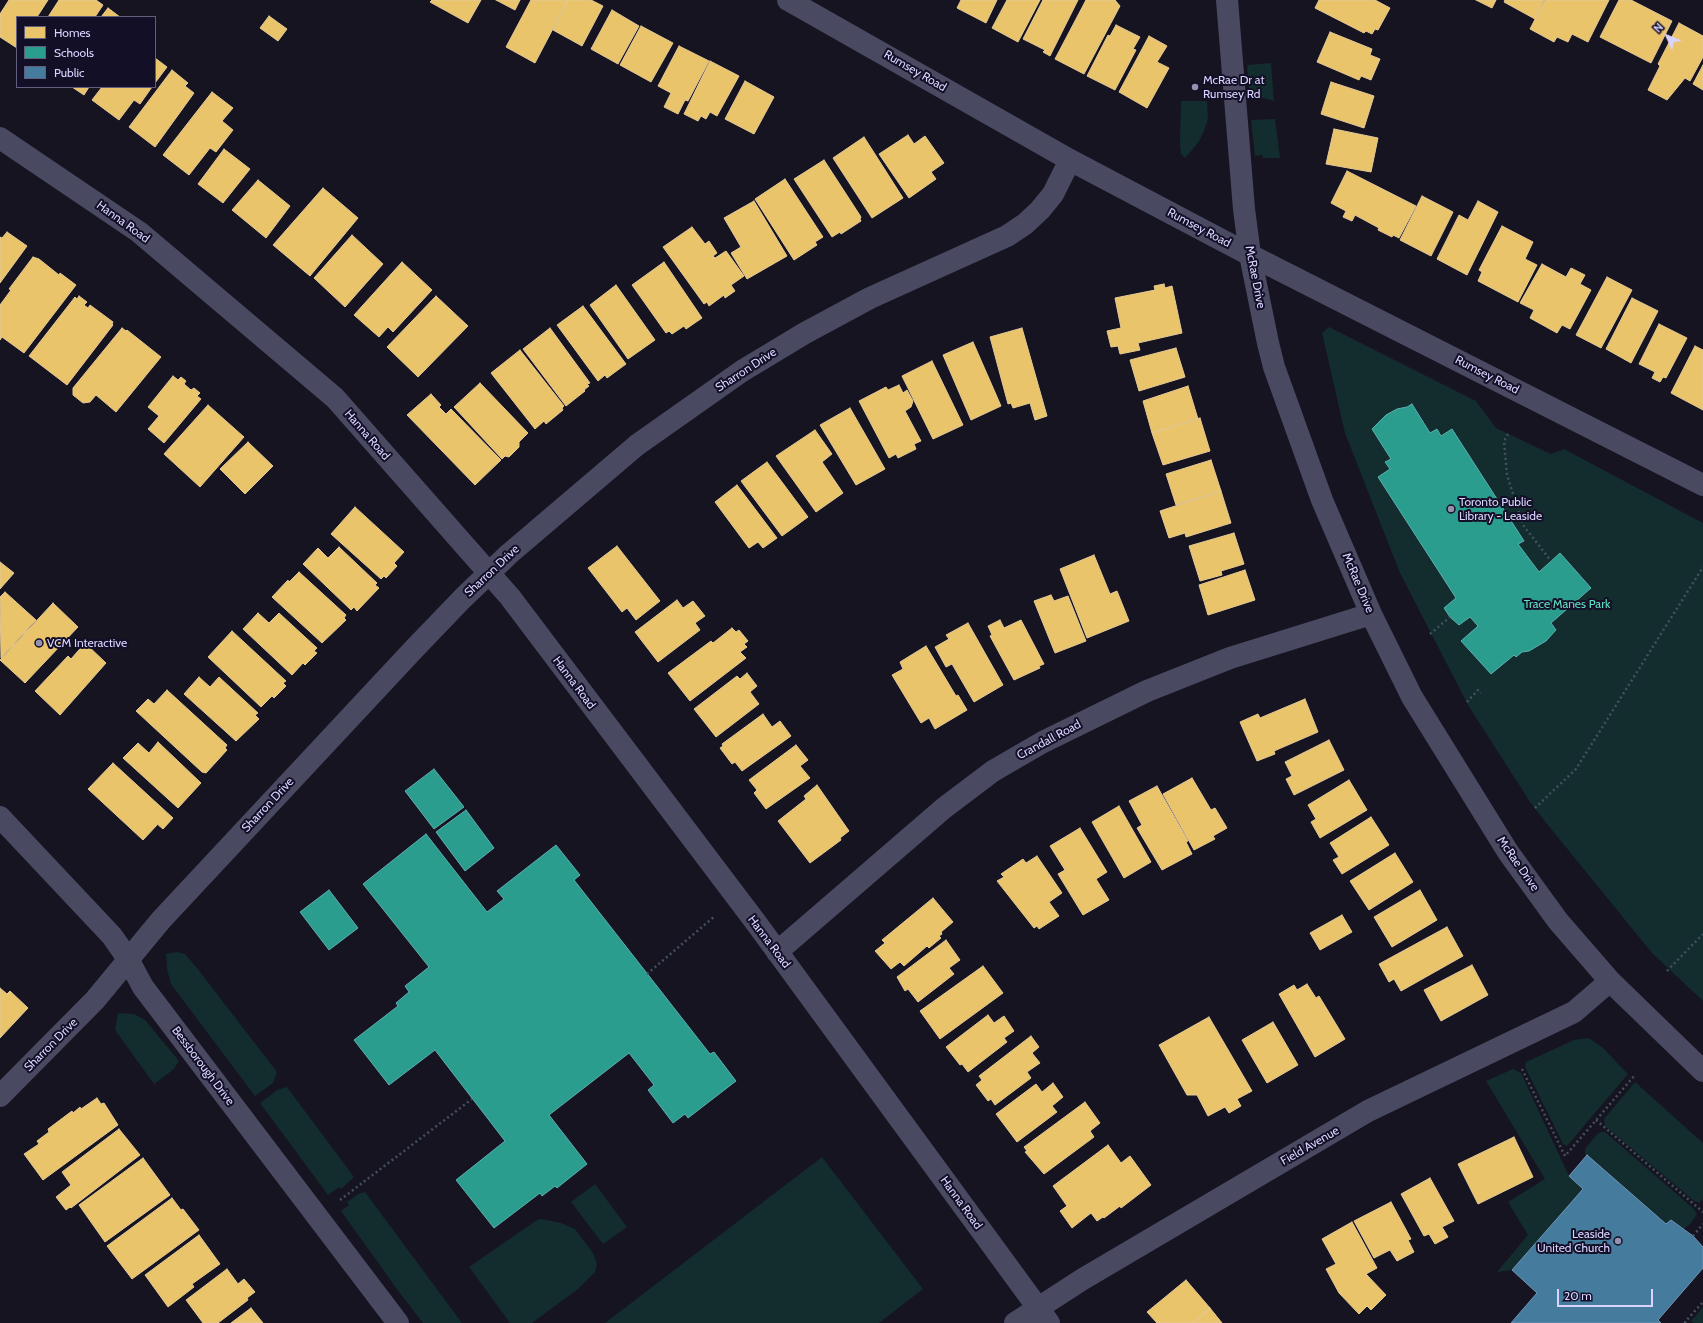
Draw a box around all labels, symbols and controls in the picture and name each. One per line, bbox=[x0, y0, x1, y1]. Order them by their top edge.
legend bbox=[16, 16, 156, 88]
north arrow bbox=[1647, 16, 1687, 56]
text: N bbox=[1651, 20, 1666, 35]
text: Homes bbox=[54, 25, 91, 40]
text: Schools bbox=[54, 45, 94, 60]
street label: Rumsey Road bbox=[881, 47, 949, 95]
text: Public bbox=[54, 65, 85, 80]
place label: McRae Dr at Rumsey Rd bbox=[1203, 73, 1265, 101]
marker: McRae Dr at Rumsey Rd bbox=[1190, 82, 1200, 92]
street label: Hanna Road bbox=[94, 198, 152, 246]
street label: Rumsey Road bbox=[1165, 205, 1233, 251]
street label: McRae Drive bbox=[1242, 244, 1268, 310]
street label: Sharron Drive bbox=[713, 345, 779, 395]
street label: Rumsey Road bbox=[1453, 353, 1521, 397]
street label: Hanna Road bbox=[341, 407, 393, 463]
place label: Toronto Public Library - Leaside bbox=[1459, 495, 1542, 523]
marker: Toronto Public Library - Leaside bbox=[1446, 504, 1456, 514]
street label: Sharron Drive bbox=[462, 542, 522, 600]
street label: McRae Drive bbox=[1339, 551, 1377, 615]
park label: Trace Manes Park bbox=[1524, 597, 1610, 611]
place label: VCM Interactive bbox=[47, 636, 127, 650]
marker: VCM Interactive bbox=[34, 638, 44, 648]
street label: Hanna Road bbox=[550, 654, 598, 712]
street label: Crandall Road bbox=[1015, 717, 1083, 763]
street label: Sharron Drive bbox=[239, 775, 297, 835]
street label: McRae Drive bbox=[1494, 834, 1542, 894]
street label: Hanna Road bbox=[745, 913, 793, 971]
street label: Sharron Drive bbox=[21, 1015, 81, 1075]
street label: Bessborough Drive bbox=[169, 1024, 237, 1108]
street label: Field Avenue bbox=[1278, 1123, 1342, 1169]
street label: Hanna Road bbox=[937, 1174, 985, 1232]
place label: Leaside United Church bbox=[1537, 1227, 1610, 1255]
marker: Leaside United Church bbox=[1613, 1236, 1623, 1246]
scale bar bbox=[1559, 1281, 1655, 1307]
text: 20 m bbox=[1564, 1288, 1592, 1303]

